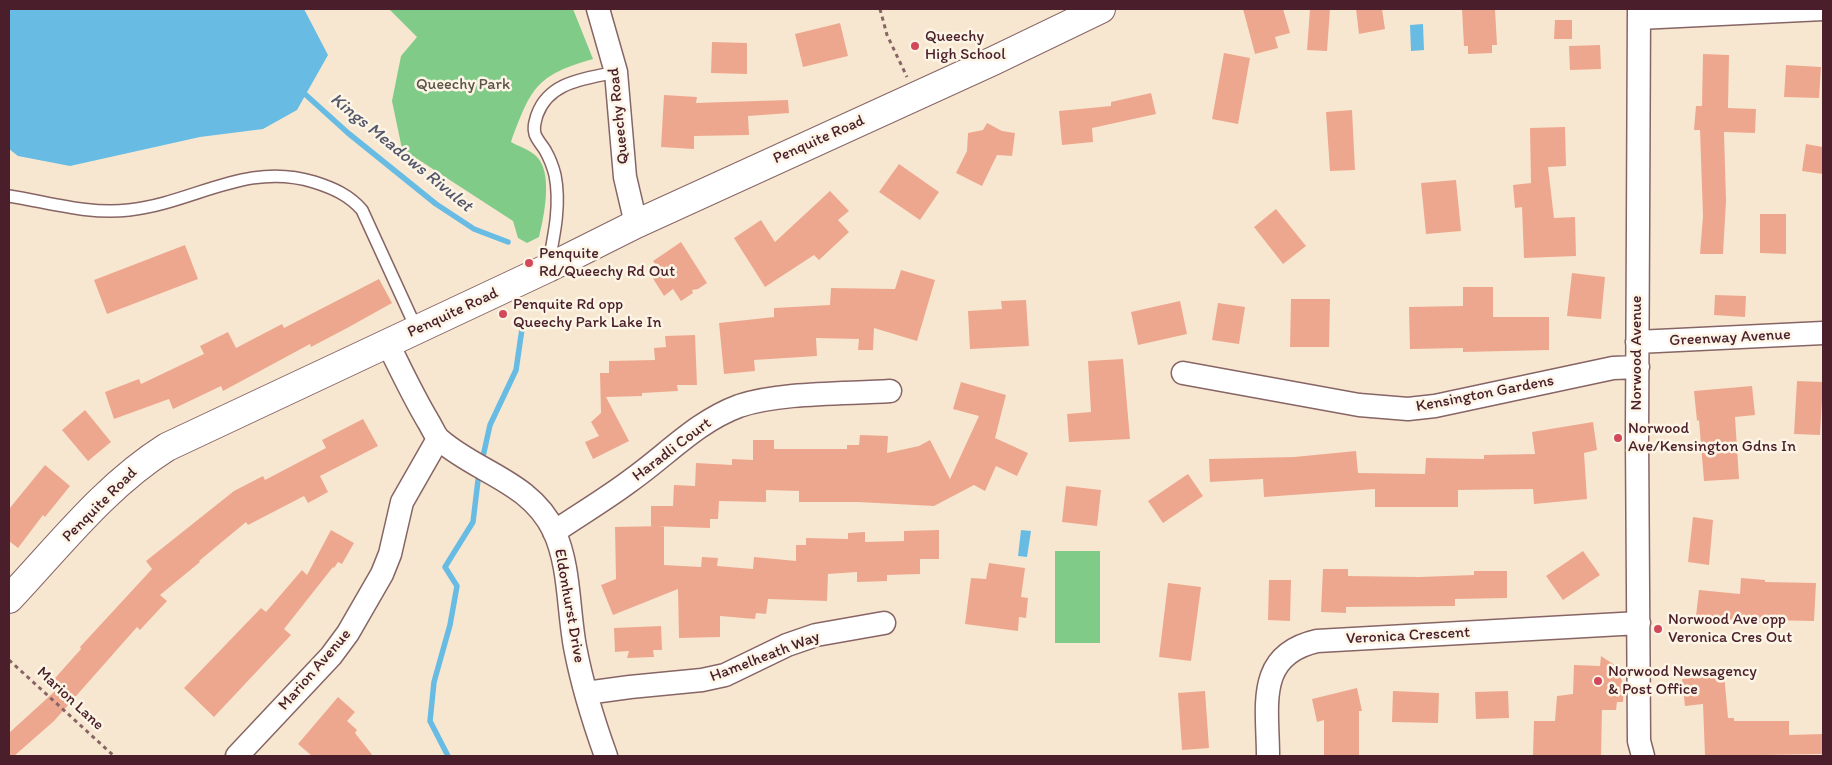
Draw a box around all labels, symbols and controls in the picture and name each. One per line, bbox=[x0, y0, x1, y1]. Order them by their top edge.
place label: Queechy High School bbox=[925, 27, 1006, 65]
marker: Queechy High School bbox=[909, 40, 921, 52]
street label: Queechy Road bbox=[604, 67, 634, 165]
park label: Queechy Park bbox=[416, 75, 510, 95]
water label: Kings Meadows Rivulet bbox=[325, 89, 477, 217]
street label: Penquite Road bbox=[770, 111, 868, 169]
place label: Penquite Rd/Queechy Rd Out bbox=[539, 244, 675, 282]
marker: Penquite Rd/Queechy Rd Out bbox=[523, 257, 535, 269]
street label: Penquite Road bbox=[405, 284, 501, 342]
place label: Penquite Rd opp Queechy Park Lake In bbox=[513, 295, 662, 333]
street label: Norwood Avenue bbox=[1627, 296, 1647, 410]
marker: Penquite Rd opp Queechy Park Lake In bbox=[497, 308, 509, 320]
street label: Greenway Avenue bbox=[1669, 325, 1791, 351]
street label: Kensington Gardens bbox=[1414, 371, 1556, 417]
street label: Haradli Court bbox=[629, 414, 715, 486]
place label: Norwood Ave/Kensington Gdns In bbox=[1628, 419, 1796, 457]
marker: Norwood Ave/Kensington Gdns In bbox=[1612, 432, 1624, 444]
street label: Penquite Road bbox=[59, 464, 141, 546]
street label: Eldonhurst Drive bbox=[550, 547, 588, 665]
place label: Norwood Ave opp Veronica Cres Out bbox=[1668, 610, 1792, 648]
street label: Veronica Crescent bbox=[1345, 623, 1471, 649]
marker: Norwood Ave opp Veronica Cres Out bbox=[1652, 623, 1664, 635]
street label: Marion Avenue bbox=[274, 625, 356, 715]
street label: Hamelheath Way bbox=[707, 627, 823, 687]
place label: Norwood Newsagency & Post Office bbox=[1608, 662, 1757, 700]
street label: Marion Lane bbox=[32, 663, 108, 735]
marker: Norwood Newsagency & Post Office bbox=[1592, 675, 1604, 687]

